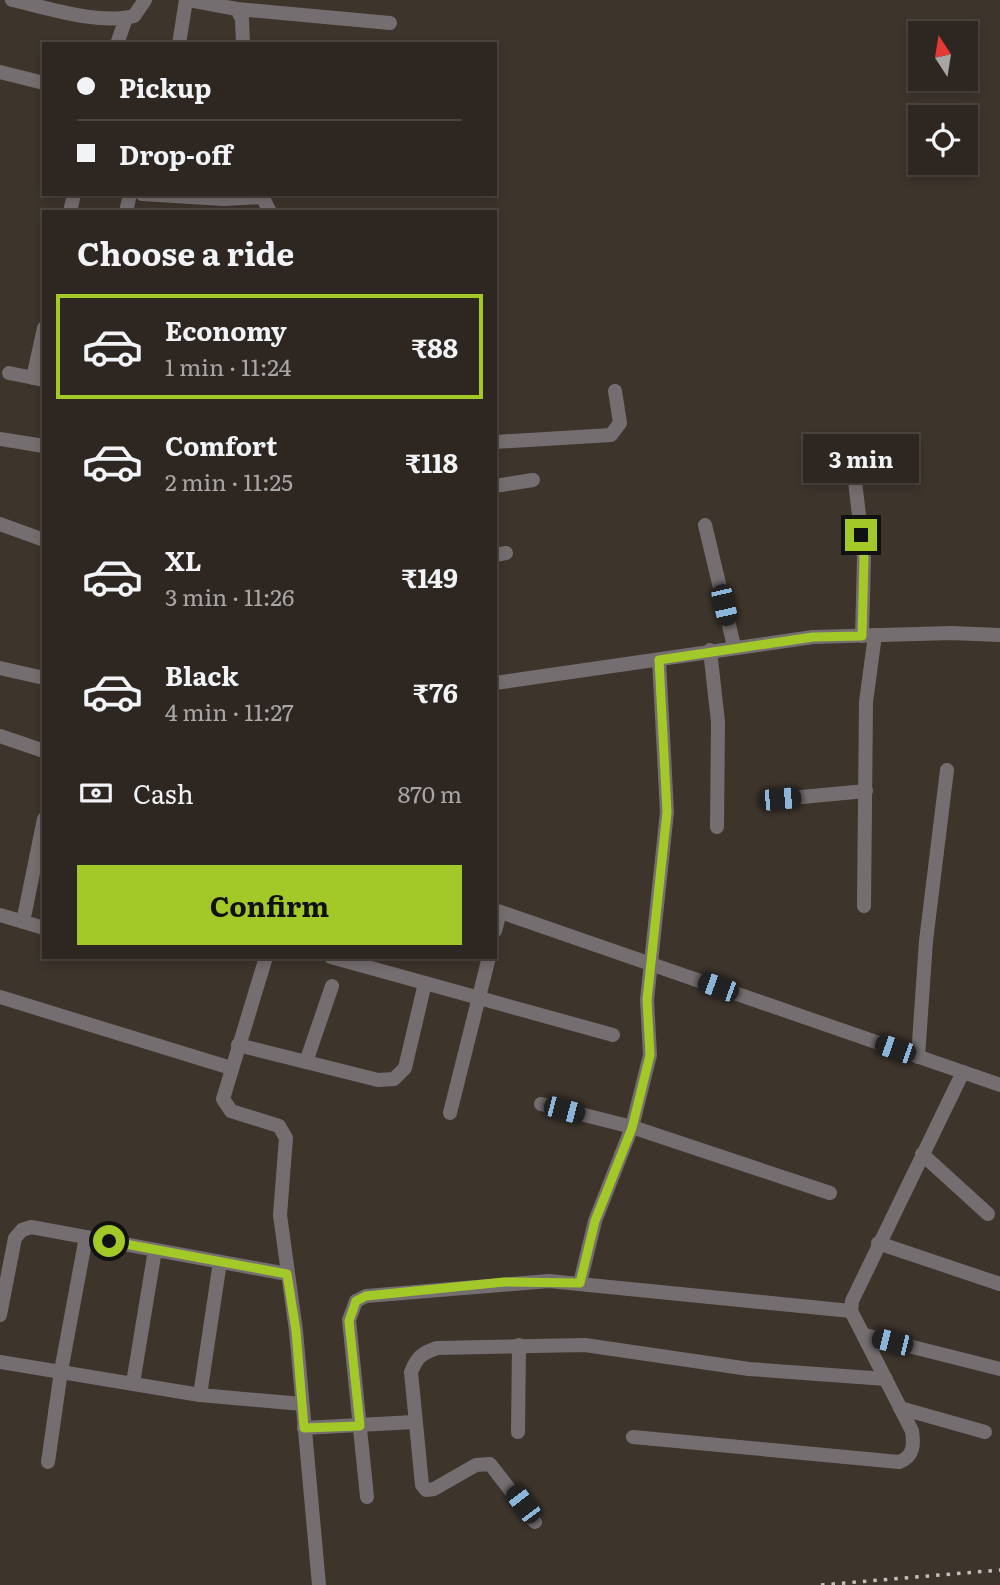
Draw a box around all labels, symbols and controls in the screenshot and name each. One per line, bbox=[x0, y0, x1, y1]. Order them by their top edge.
north arrow bbox=[908, 21, 978, 91]
map controls bbox=[908, 21, 978, 175]
text: Pickup bbox=[119, 67, 211, 106]
button: locate bbox=[908, 105, 978, 175]
text: Drop-off bbox=[119, 134, 232, 173]
text: Choose a ride bbox=[77, 228, 294, 276]
text: Economy bbox=[165, 310, 287, 349]
icon: car bbox=[81, 315, 144, 378]
text: ₹88 bbox=[411, 327, 458, 366]
text: 1 min · 11:24 bbox=[165, 349, 292, 383]
text: Comfort bbox=[165, 425, 277, 464]
icon: car bbox=[81, 430, 144, 493]
callout: 3 min bbox=[803, 434, 919, 482]
text: 3 min bbox=[829, 441, 893, 475]
text: ₹118 bbox=[405, 442, 458, 481]
text: 2 min · 11:25 bbox=[165, 464, 293, 498]
route end bbox=[845, 519, 877, 551]
text: XL bbox=[165, 540, 202, 579]
icon: car bbox=[81, 545, 144, 608]
text: ₹149 bbox=[402, 557, 458, 596]
text: 3 min · 11:26 bbox=[165, 579, 294, 613]
car bbox=[710, 582, 739, 628]
text: Black bbox=[165, 655, 239, 694]
icon: car bbox=[81, 660, 144, 723]
text: ₹76 bbox=[413, 672, 458, 711]
text: 4 min · 11:27 bbox=[165, 694, 294, 728]
text: Cash bbox=[133, 773, 194, 812]
icon: cash bbox=[77, 774, 115, 812]
text: 870 m bbox=[398, 776, 462, 810]
car bbox=[759, 787, 802, 811]
button: Confirm bbox=[77, 865, 462, 945]
car bbox=[695, 970, 742, 1004]
car bbox=[872, 1032, 919, 1066]
car bbox=[541, 1094, 588, 1126]
route start bbox=[93, 1225, 125, 1257]
car bbox=[870, 1327, 915, 1357]
car bbox=[502, 1481, 545, 1527]

